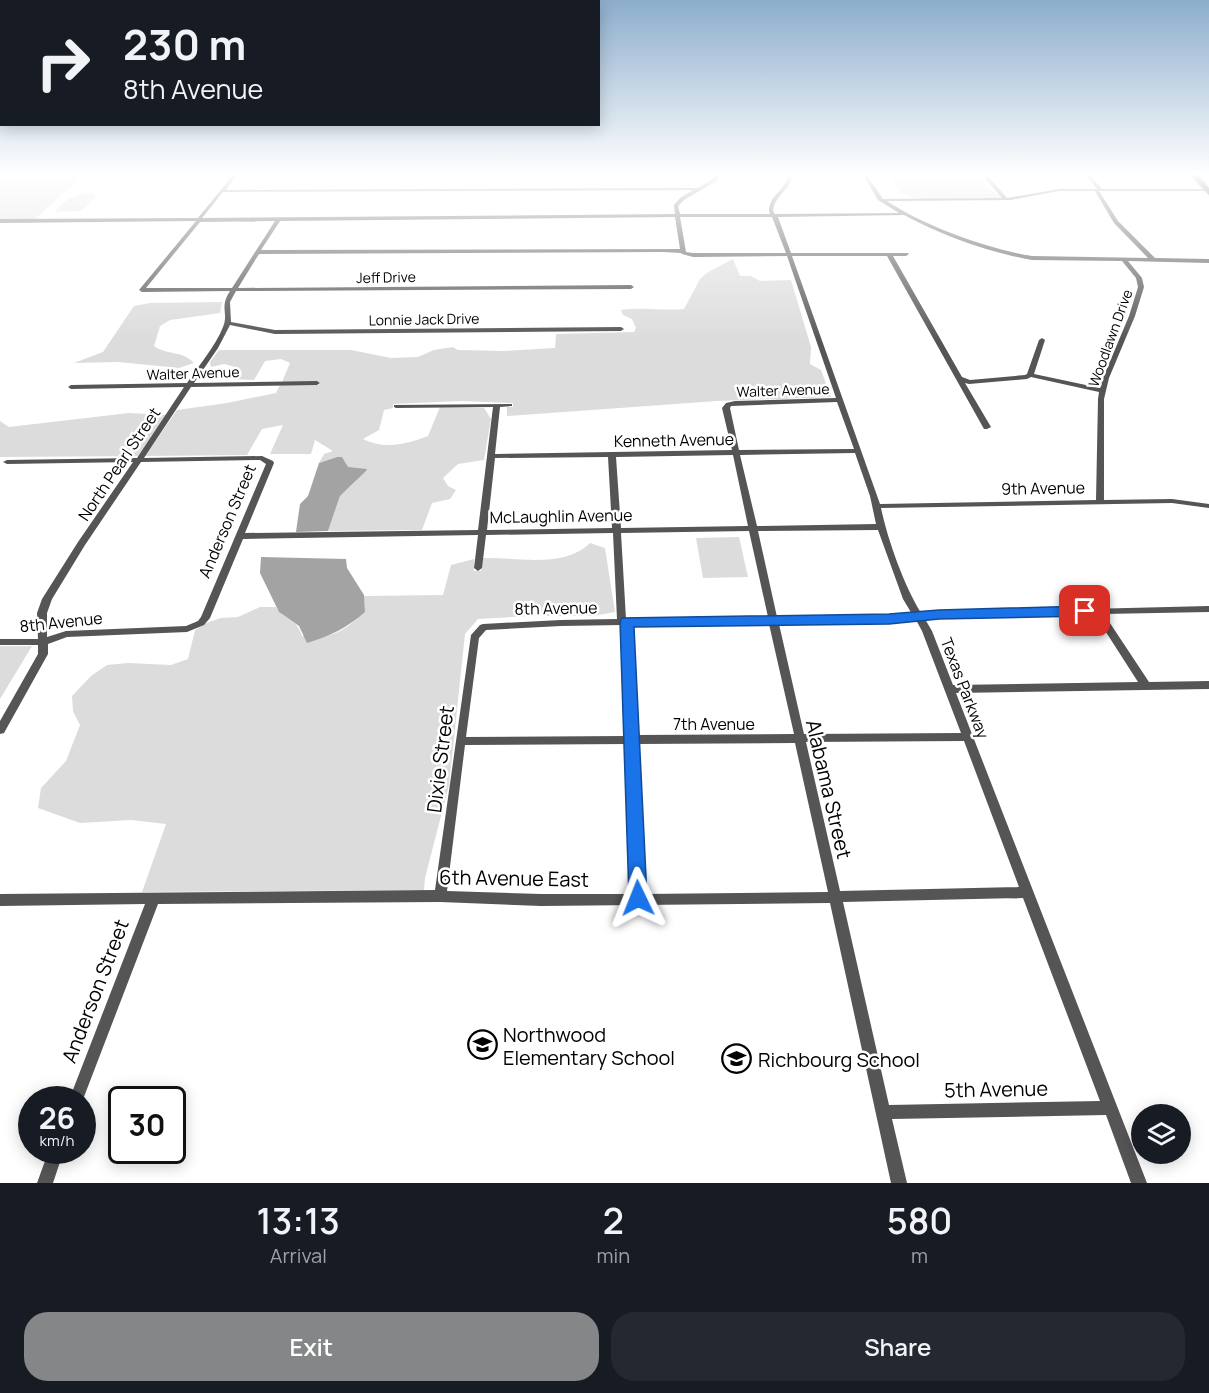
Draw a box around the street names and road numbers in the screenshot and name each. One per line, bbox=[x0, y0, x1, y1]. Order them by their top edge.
street label: Jeff Drive bbox=[356, 267, 416, 287]
street label: Woodlawn Drive bbox=[1084, 287, 1136, 389]
street label: Lonnie Jack Drive bbox=[368, 309, 480, 329]
street label: Walter Avenue bbox=[146, 362, 240, 384]
street label: Walter Avenue bbox=[736, 379, 830, 401]
street label: North Pearl Street bbox=[73, 403, 165, 525]
street label: Kenneth Avenue bbox=[614, 428, 734, 452]
street label: Anderson Street bbox=[193, 461, 261, 581]
street label: 9th Avenue bbox=[1001, 476, 1085, 500]
street label: McLaughlin Avenue bbox=[489, 504, 633, 528]
street label: 8th Avenue bbox=[514, 596, 598, 620]
street label: 8th Avenue bbox=[18, 607, 104, 637]
street label: Texas Parkway bbox=[936, 634, 995, 742]
street label: Dixie Street bbox=[420, 704, 460, 814]
street label: 7th Avenue bbox=[673, 713, 755, 735]
street label: Alabama Street bbox=[800, 717, 858, 861]
street label: 6th Avenue East bbox=[439, 863, 589, 893]
street label: Anderson Street bbox=[55, 915, 135, 1067]
street label: 5th Avenue bbox=[944, 1075, 1048, 1103]

